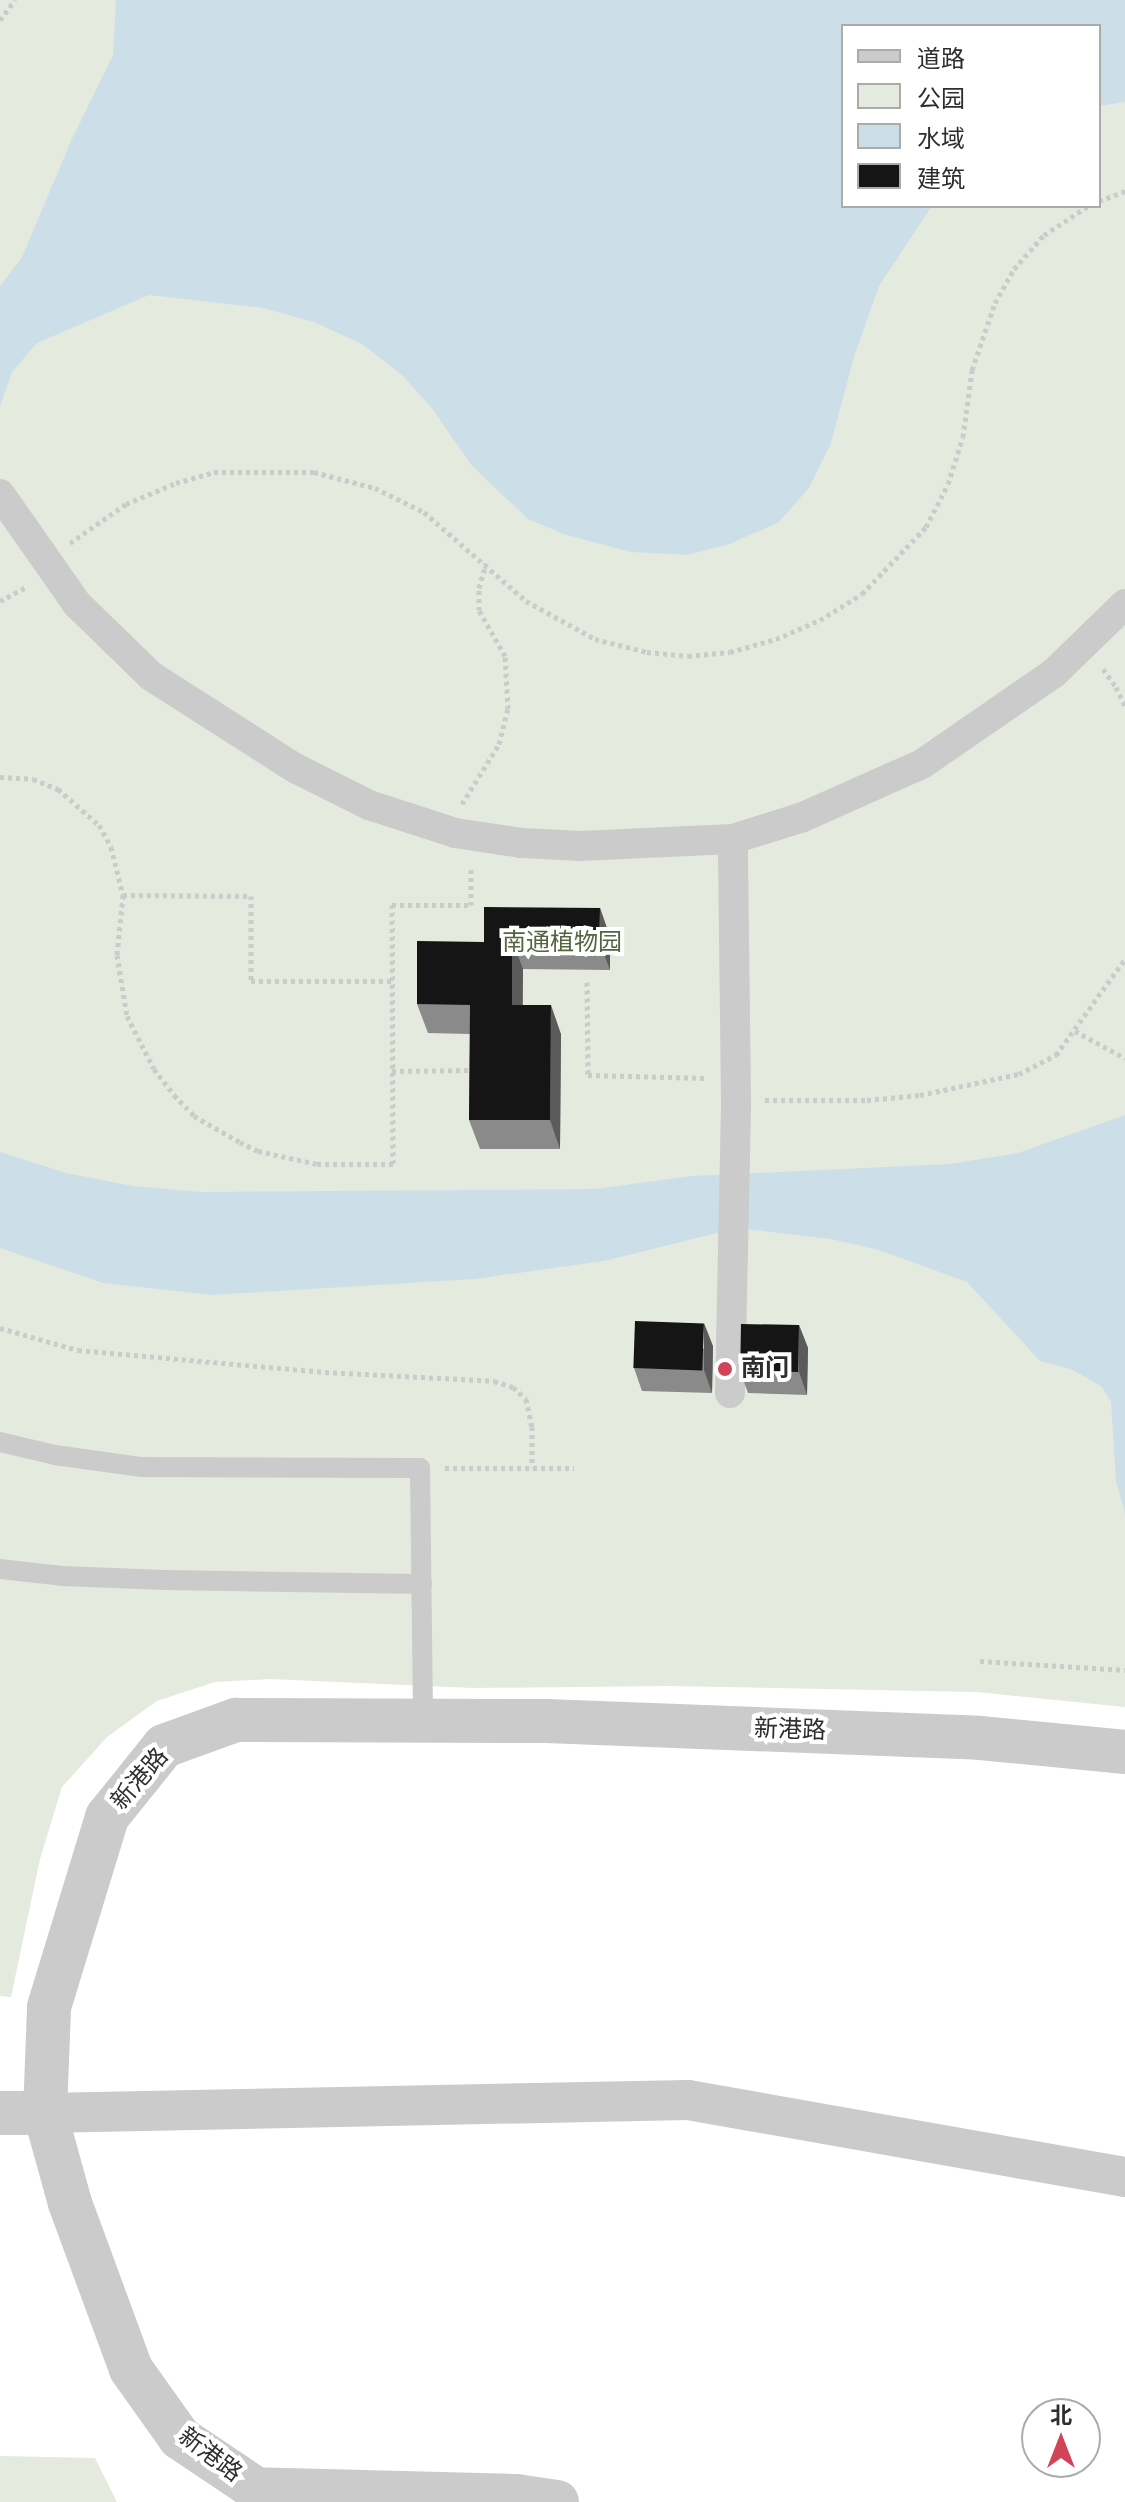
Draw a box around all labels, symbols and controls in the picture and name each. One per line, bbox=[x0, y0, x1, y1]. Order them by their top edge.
legend bbox=[841, 24, 1101, 208]
text: 道路 bbox=[917, 45, 965, 73]
text: 公园 bbox=[917, 85, 965, 113]
text: 水域 bbox=[917, 125, 965, 153]
text: 建筑 bbox=[917, 165, 965, 193]
park label: 南通植物园 bbox=[502, 929, 622, 957]
place label: 南门 bbox=[741, 1355, 789, 1383]
marker: 南门 bbox=[716, 1360, 734, 1378]
street label: 新港路 bbox=[754, 1714, 826, 1746]
street label: 新港路 bbox=[106, 1742, 174, 1816]
north arrow bbox=[1021, 2398, 1101, 2478]
text: 北 bbox=[1050, 2402, 1072, 2429]
street label: 新港路 bbox=[173, 2422, 247, 2488]

